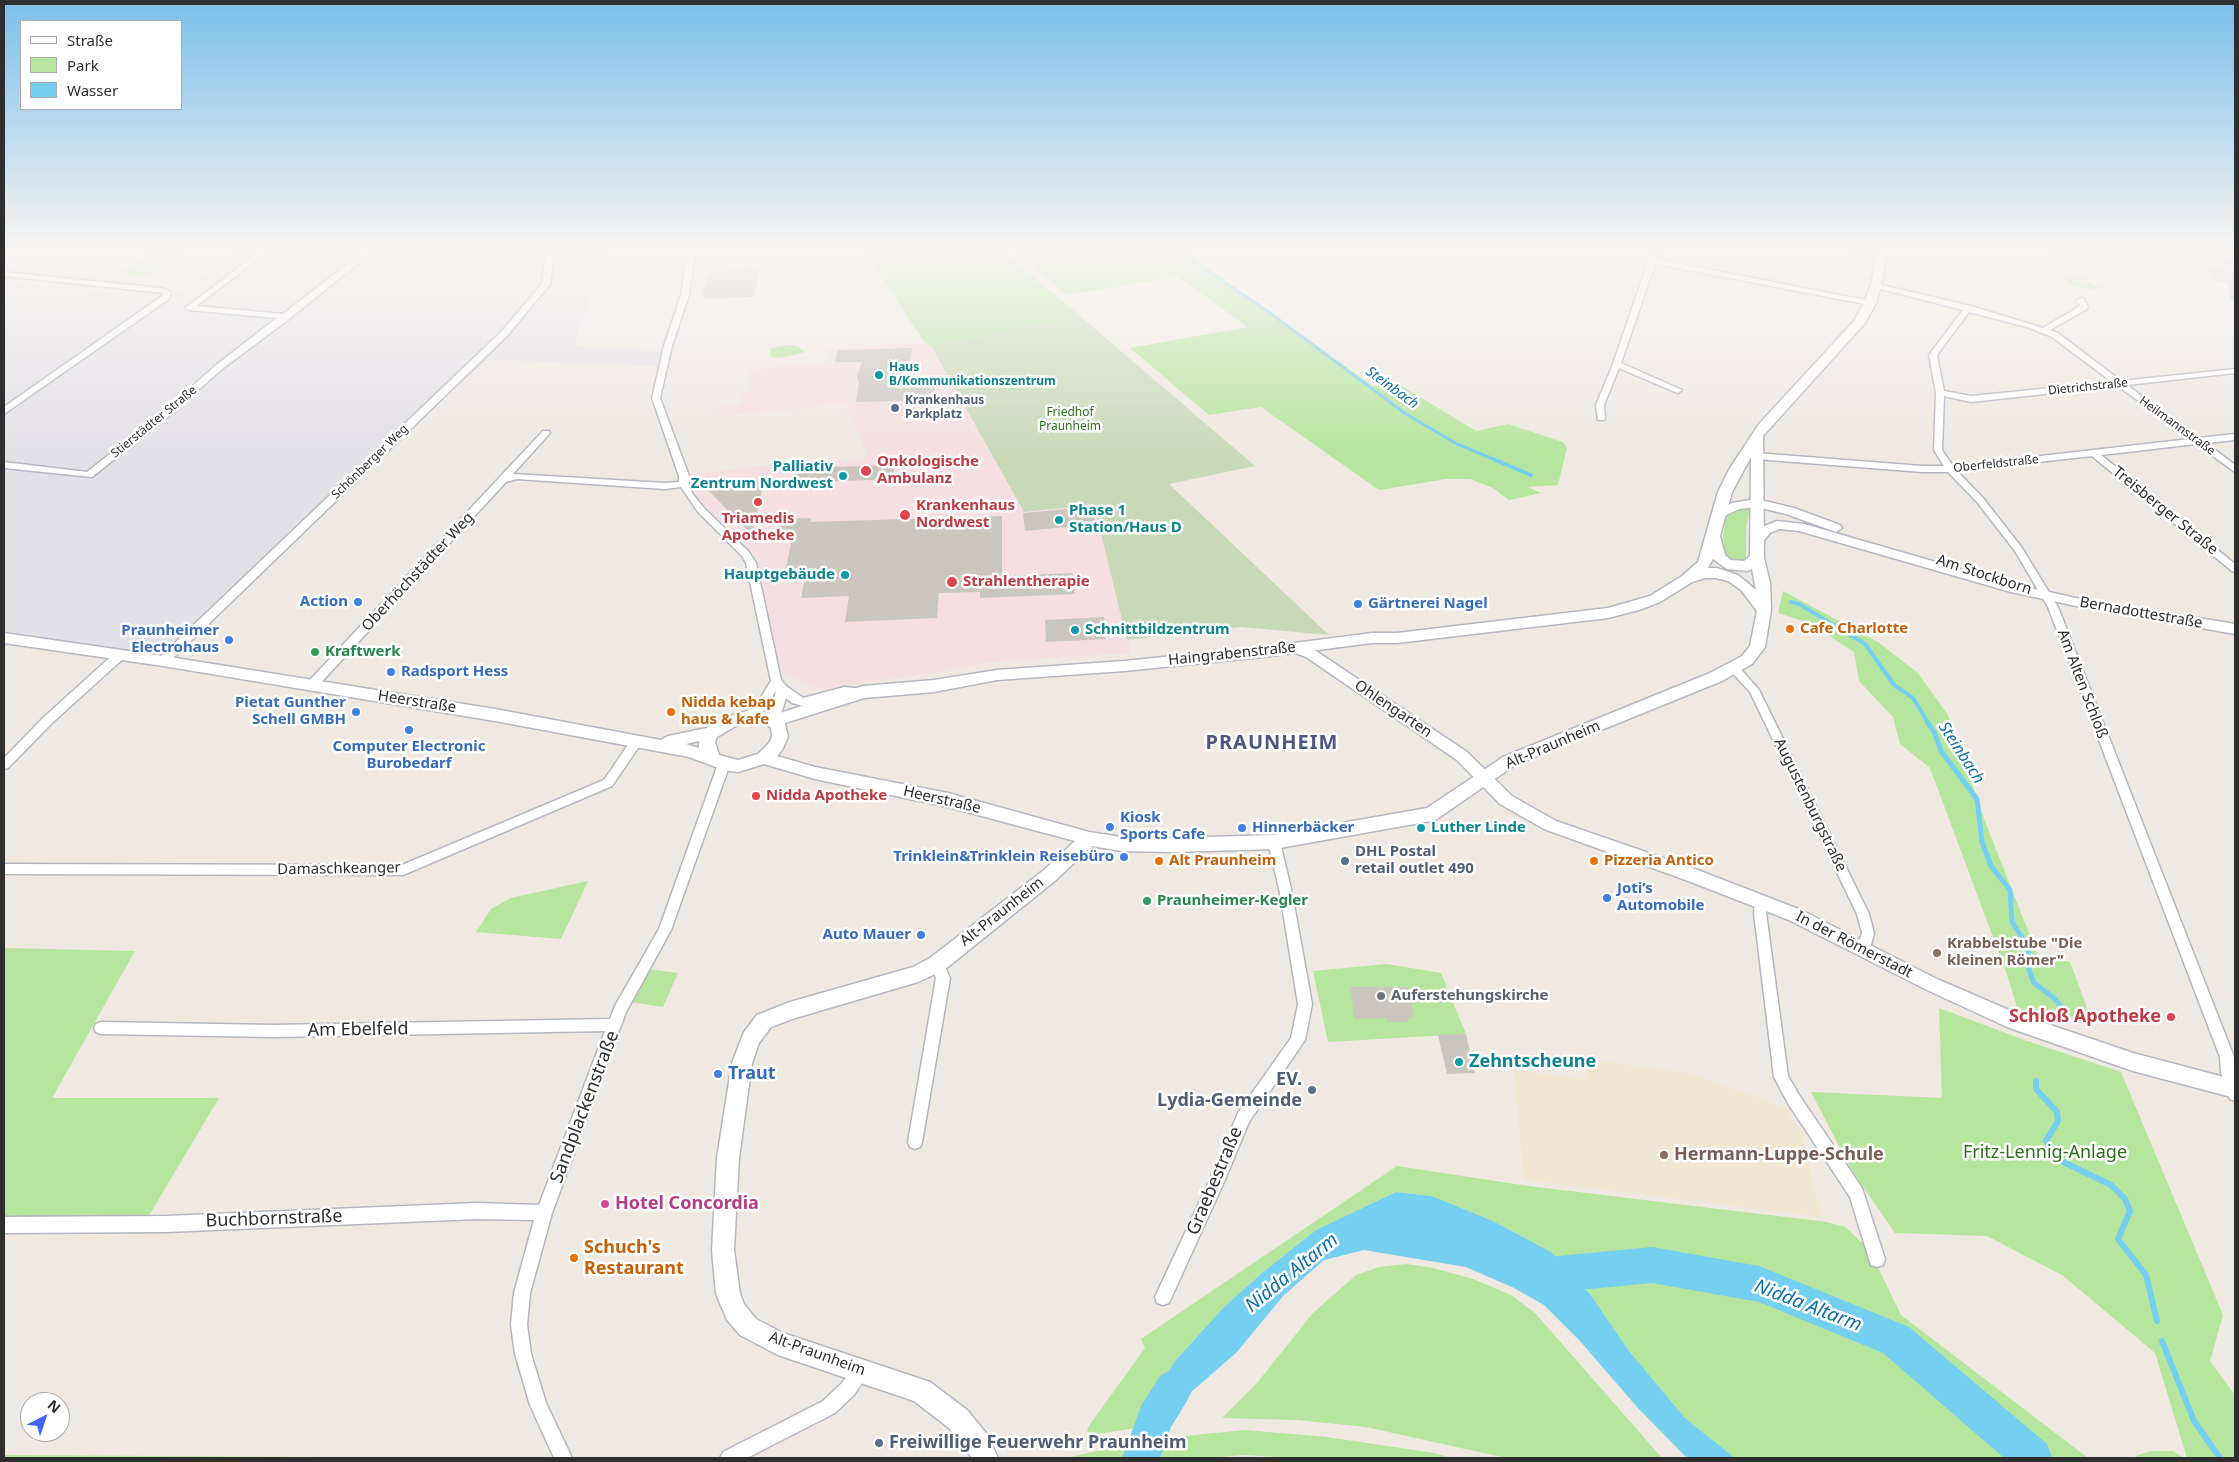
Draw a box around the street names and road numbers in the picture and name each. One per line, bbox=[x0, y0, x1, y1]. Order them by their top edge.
street label: Dietrichstraße bbox=[2047, 376, 2129, 398]
street label: Stierstädter Straße bbox=[108, 383, 200, 461]
street label: Heilmannstraße bbox=[2136, 394, 2218, 458]
street label: Schönberger Weg bbox=[329, 422, 411, 502]
street label: Oberfeldstraße bbox=[1953, 452, 2039, 476]
street label: Treisberger Straße bbox=[2109, 463, 2221, 559]
street label: Oberhöchstädter Weg bbox=[358, 509, 478, 635]
street label: Am Stockborn bbox=[1934, 551, 2034, 599]
street label: Bernadottestraße bbox=[2078, 593, 2204, 633]
street label: Am Alten Schloß bbox=[2053, 627, 2111, 741]
street label: Haingrabenstraße bbox=[1167, 638, 1297, 670]
street label: Ohlengarten bbox=[1351, 676, 1435, 742]
street label: Heerstraße bbox=[377, 687, 457, 717]
street label: Alt-Praunheim bbox=[1503, 717, 1603, 773]
street label: Augustenburgstraße bbox=[1770, 735, 1850, 875]
street label: Heerstraße bbox=[901, 782, 983, 818]
street label: Damaschkeanger bbox=[277, 859, 401, 879]
street label: Alt-Praunheim bbox=[957, 874, 1047, 950]
street label: In der Römerstadt bbox=[1793, 908, 1915, 982]
street label: Am Ebelfeld bbox=[307, 1018, 409, 1042]
street label: Sandplackenstraße bbox=[546, 1028, 624, 1186]
street label: Graebestraße bbox=[1183, 1124, 1247, 1238]
street label: Buchbornstraße bbox=[205, 1206, 343, 1232]
street label: Alt-Praunheim bbox=[766, 1328, 868, 1380]

